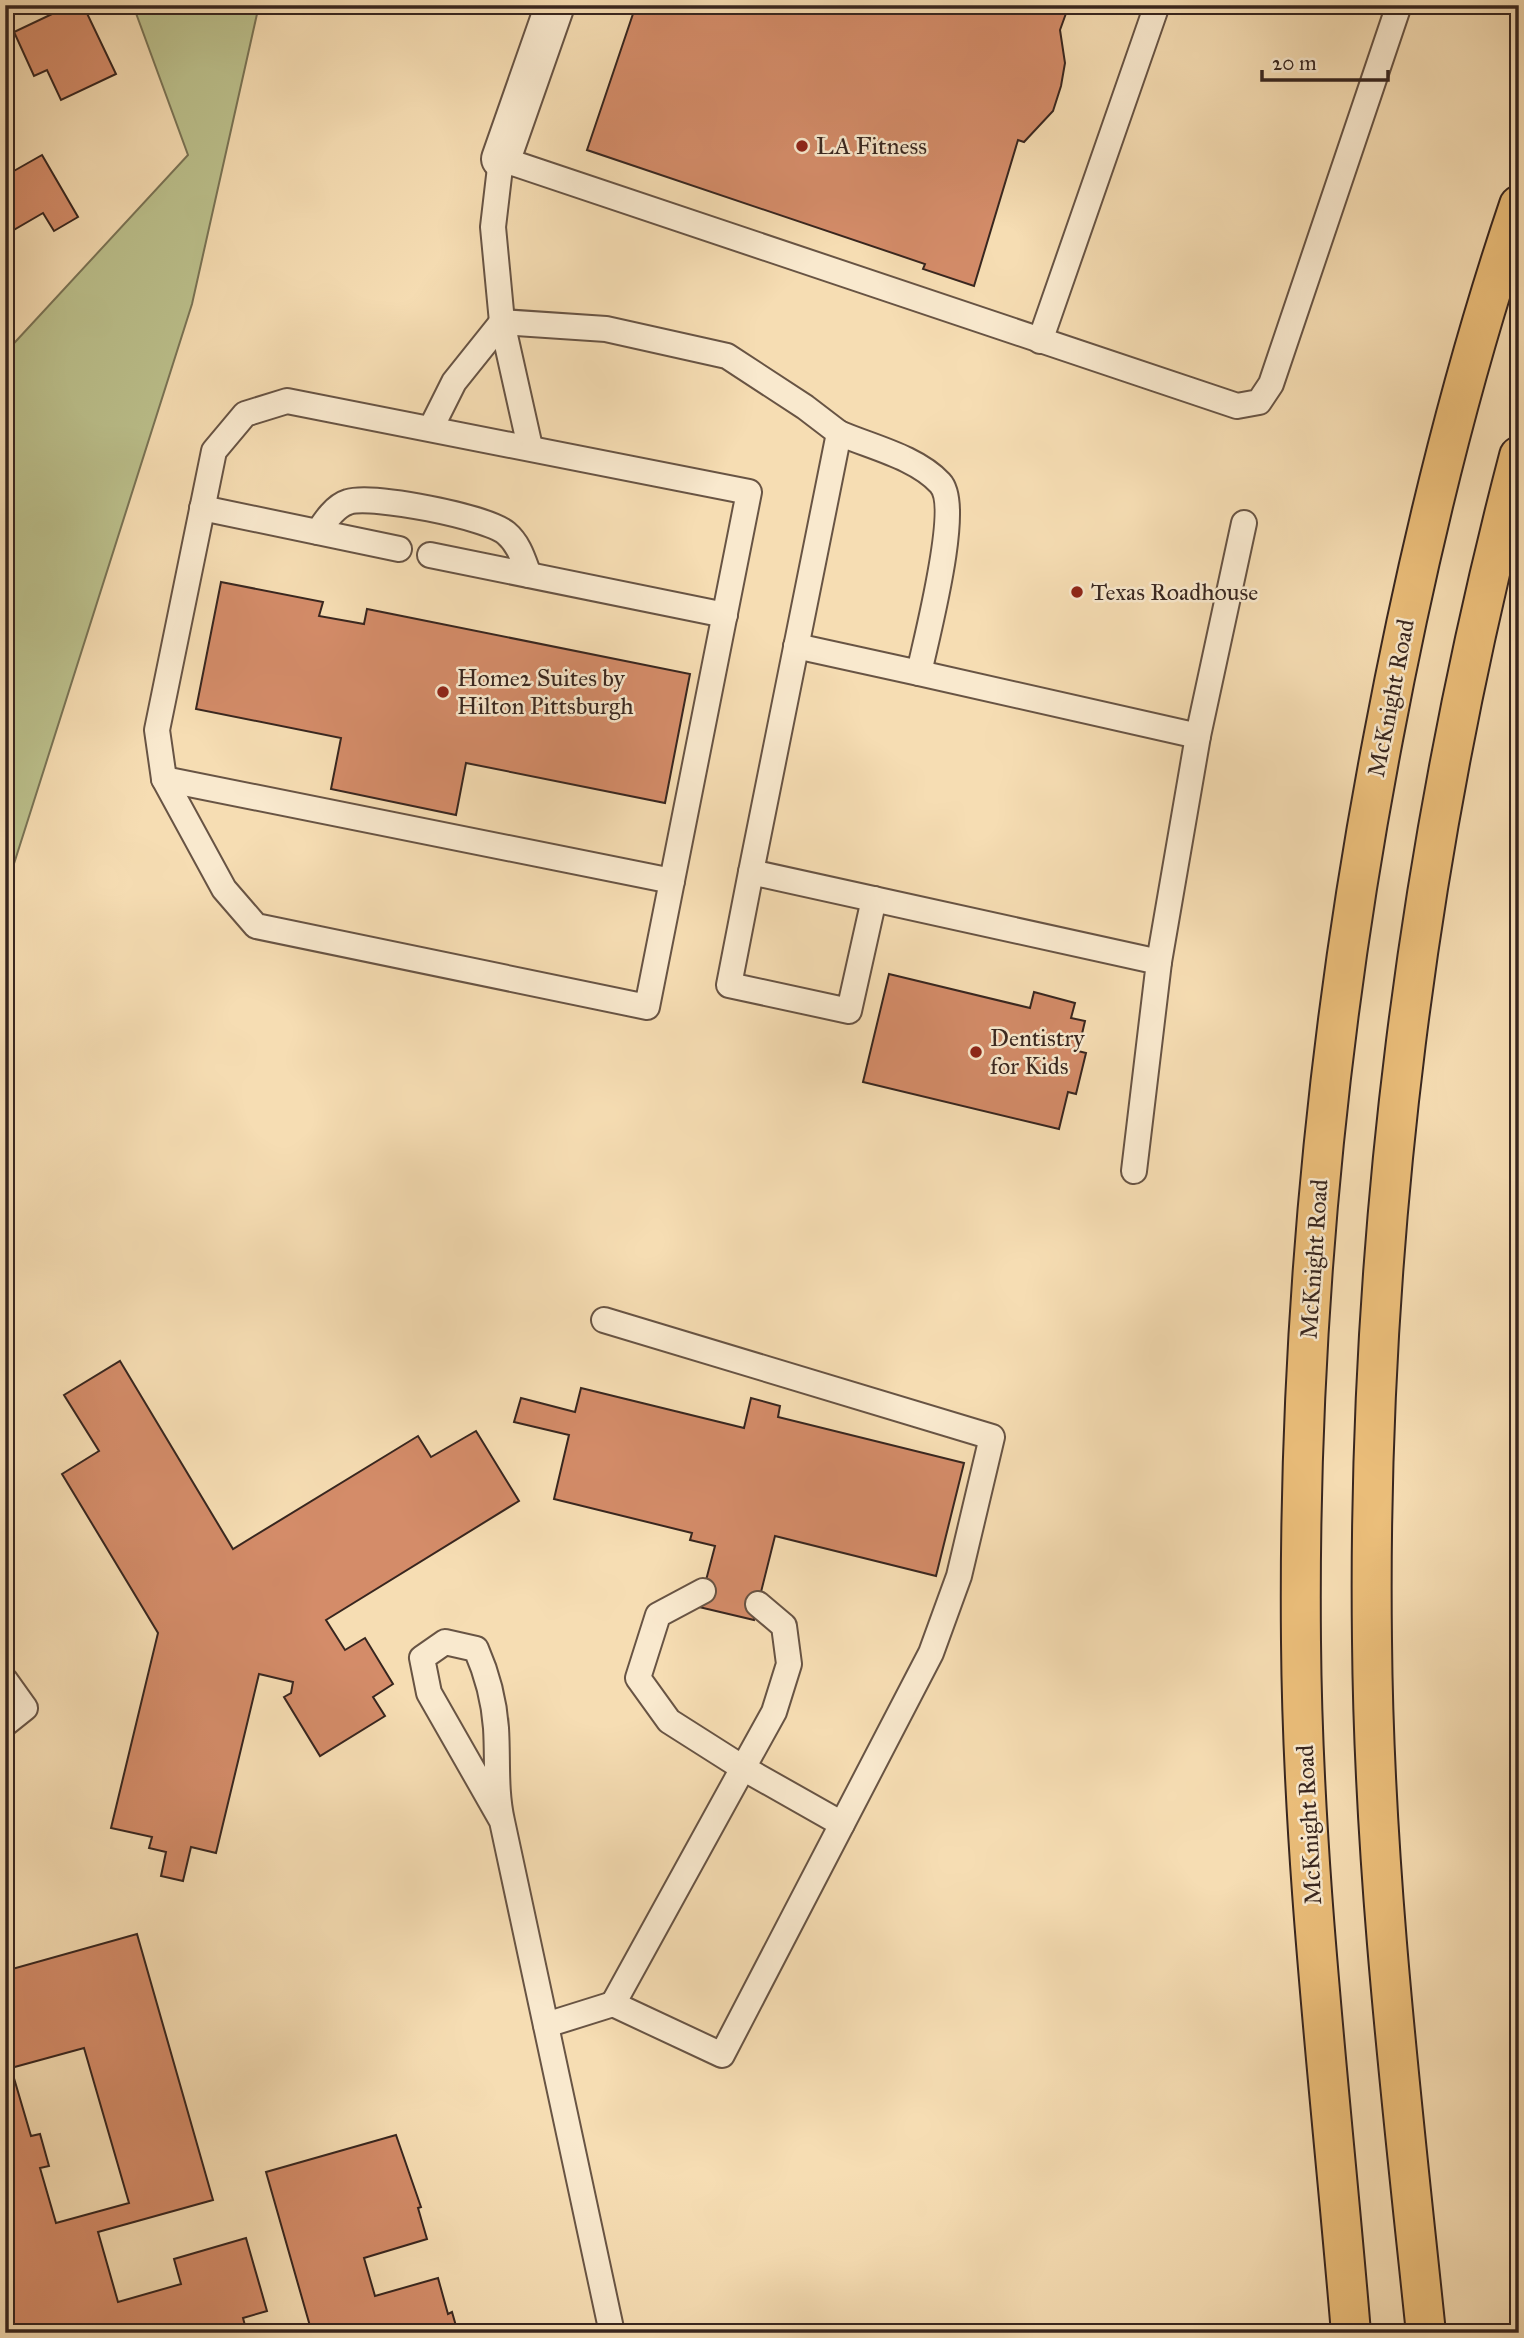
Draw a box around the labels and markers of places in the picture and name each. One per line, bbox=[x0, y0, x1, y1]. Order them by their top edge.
place label: LA Fitness bbox=[816, 131, 927, 161]
marker: LA Fitness bbox=[794, 138, 810, 154]
place label: Texas Roadhouse bbox=[1091, 577, 1258, 607]
marker: Texas Roadhouse bbox=[1069, 584, 1085, 600]
place label: Home2 Suites by Hilton Pittsburgh bbox=[457, 663, 634, 721]
marker: Home2 Suites by Hilton Pittsburgh bbox=[435, 684, 451, 700]
place label: Dentistry for Kids bbox=[990, 1023, 1085, 1081]
marker: Dentistry for Kids bbox=[968, 1044, 984, 1060]

